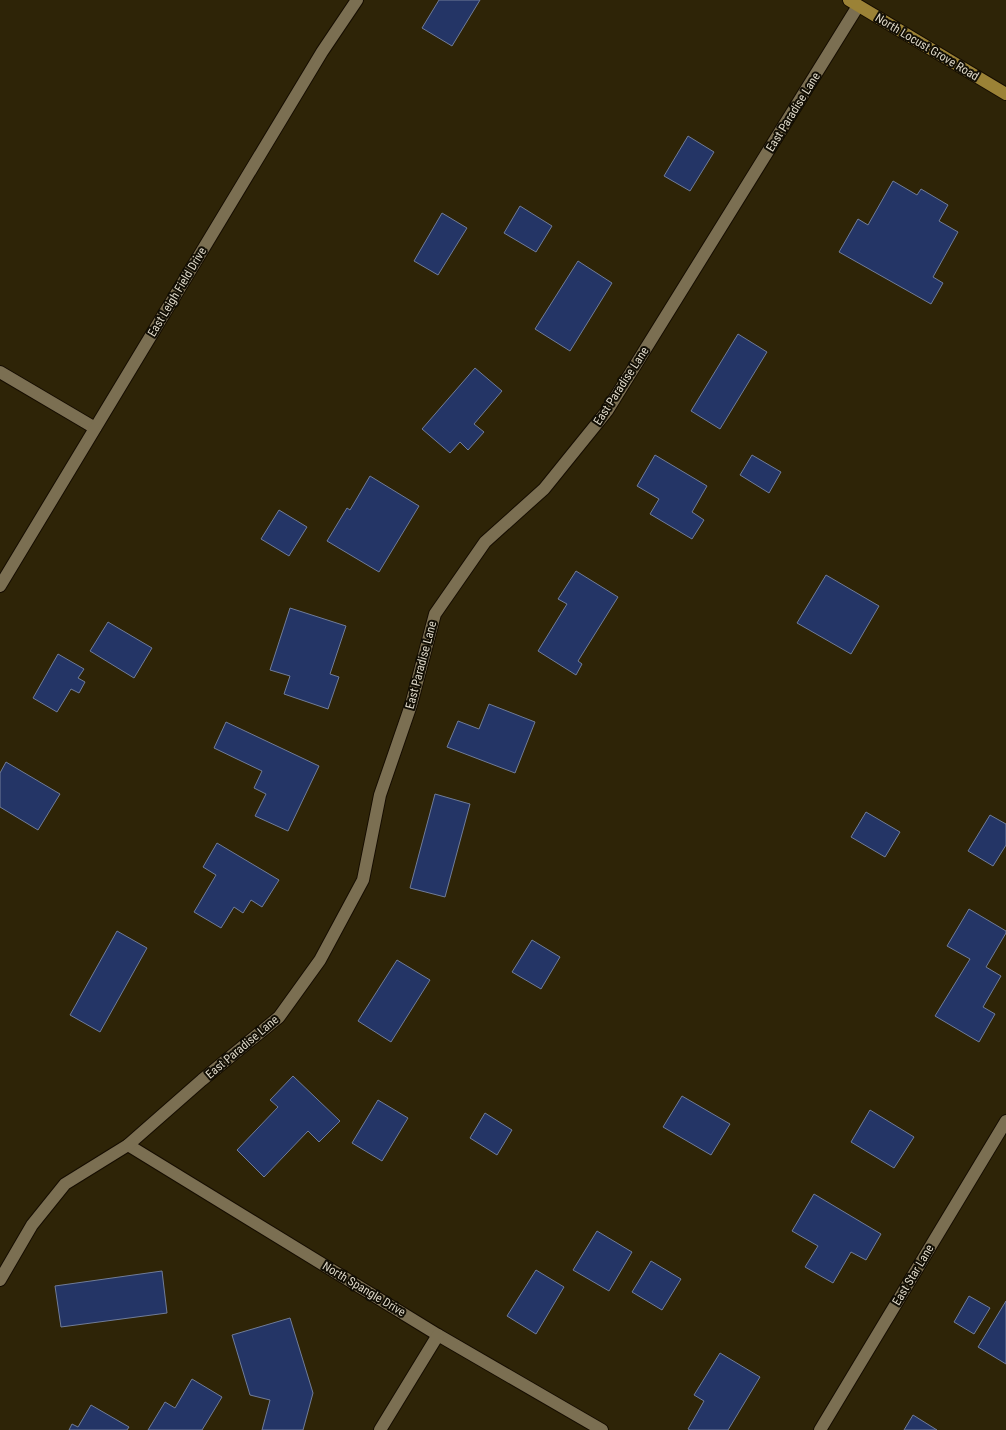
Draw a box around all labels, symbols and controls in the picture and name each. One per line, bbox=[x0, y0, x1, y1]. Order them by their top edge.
street label: North Locust Grove Road bbox=[873, 10, 981, 84]
street label: East Paradise Lane bbox=[763, 70, 823, 154]
street label: East Leigh Field Drive bbox=[145, 245, 209, 339]
street label: East Paradise Lane bbox=[590, 344, 652, 428]
street label: East Paradise Lane bbox=[403, 619, 440, 710]
street label: East Paradise Lane bbox=[203, 1012, 281, 1081]
street label: East Star Lane bbox=[889, 1242, 937, 1308]
street label: North Spangle Drive bbox=[320, 1259, 408, 1319]

